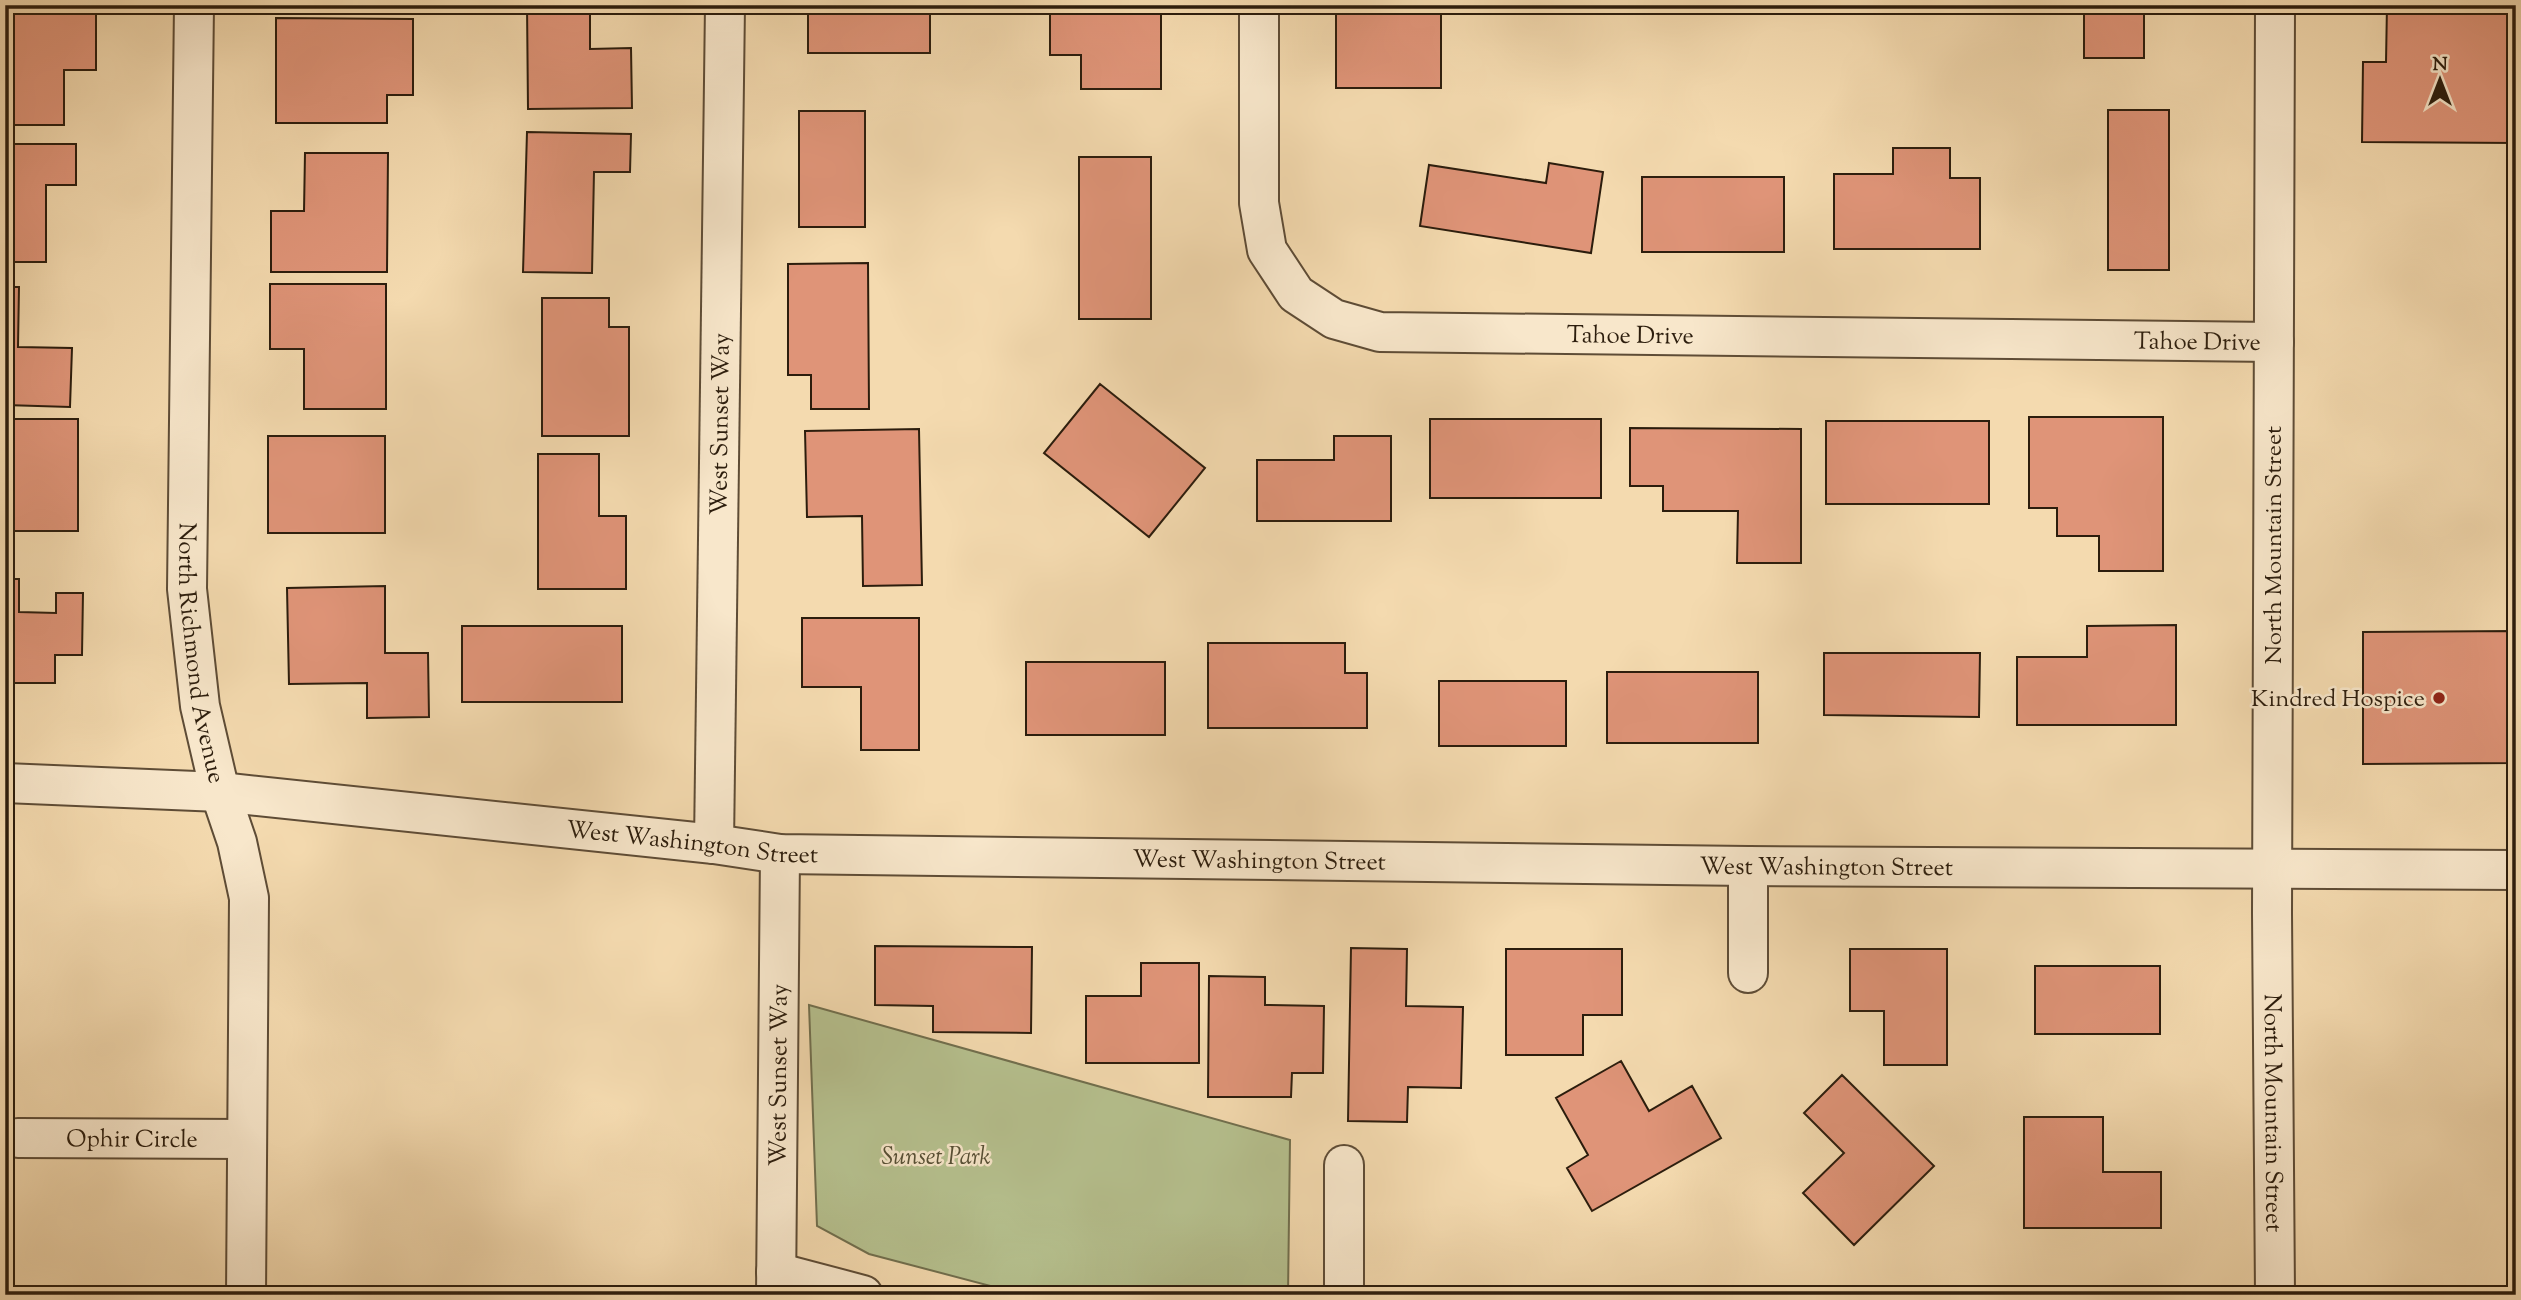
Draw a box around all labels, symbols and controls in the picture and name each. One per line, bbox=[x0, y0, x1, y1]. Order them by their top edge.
north arrow bbox=[2406, 46, 2476, 116]
text: N bbox=[2432, 52, 2448, 79]
street label: Tahoe Drive bbox=[1567, 319, 1694, 355]
street label: Tahoe Drive bbox=[2134, 325, 2261, 361]
street label: West Sunset Way bbox=[703, 333, 740, 515]
street label: North Mountain Street bbox=[2258, 426, 2292, 664]
street label: North Richmond Avenue bbox=[168, 522, 232, 787]
place label: Kindred Hospice bbox=[2251, 683, 2425, 717]
marker: Kindred Hospice bbox=[2431, 690, 2447, 706]
street label: West Washington Street bbox=[564, 814, 818, 873]
street label: West Washington Street bbox=[1132, 843, 1386, 881]
street label: West Washington Street bbox=[1699, 850, 1953, 886]
street label: West Sunset Way bbox=[762, 984, 798, 1166]
street label: North Mountain Street bbox=[2254, 994, 2290, 1232]
street label: Ophir Circle bbox=[66, 1123, 198, 1158]
park label: Sunset Park bbox=[882, 1141, 991, 1175]

